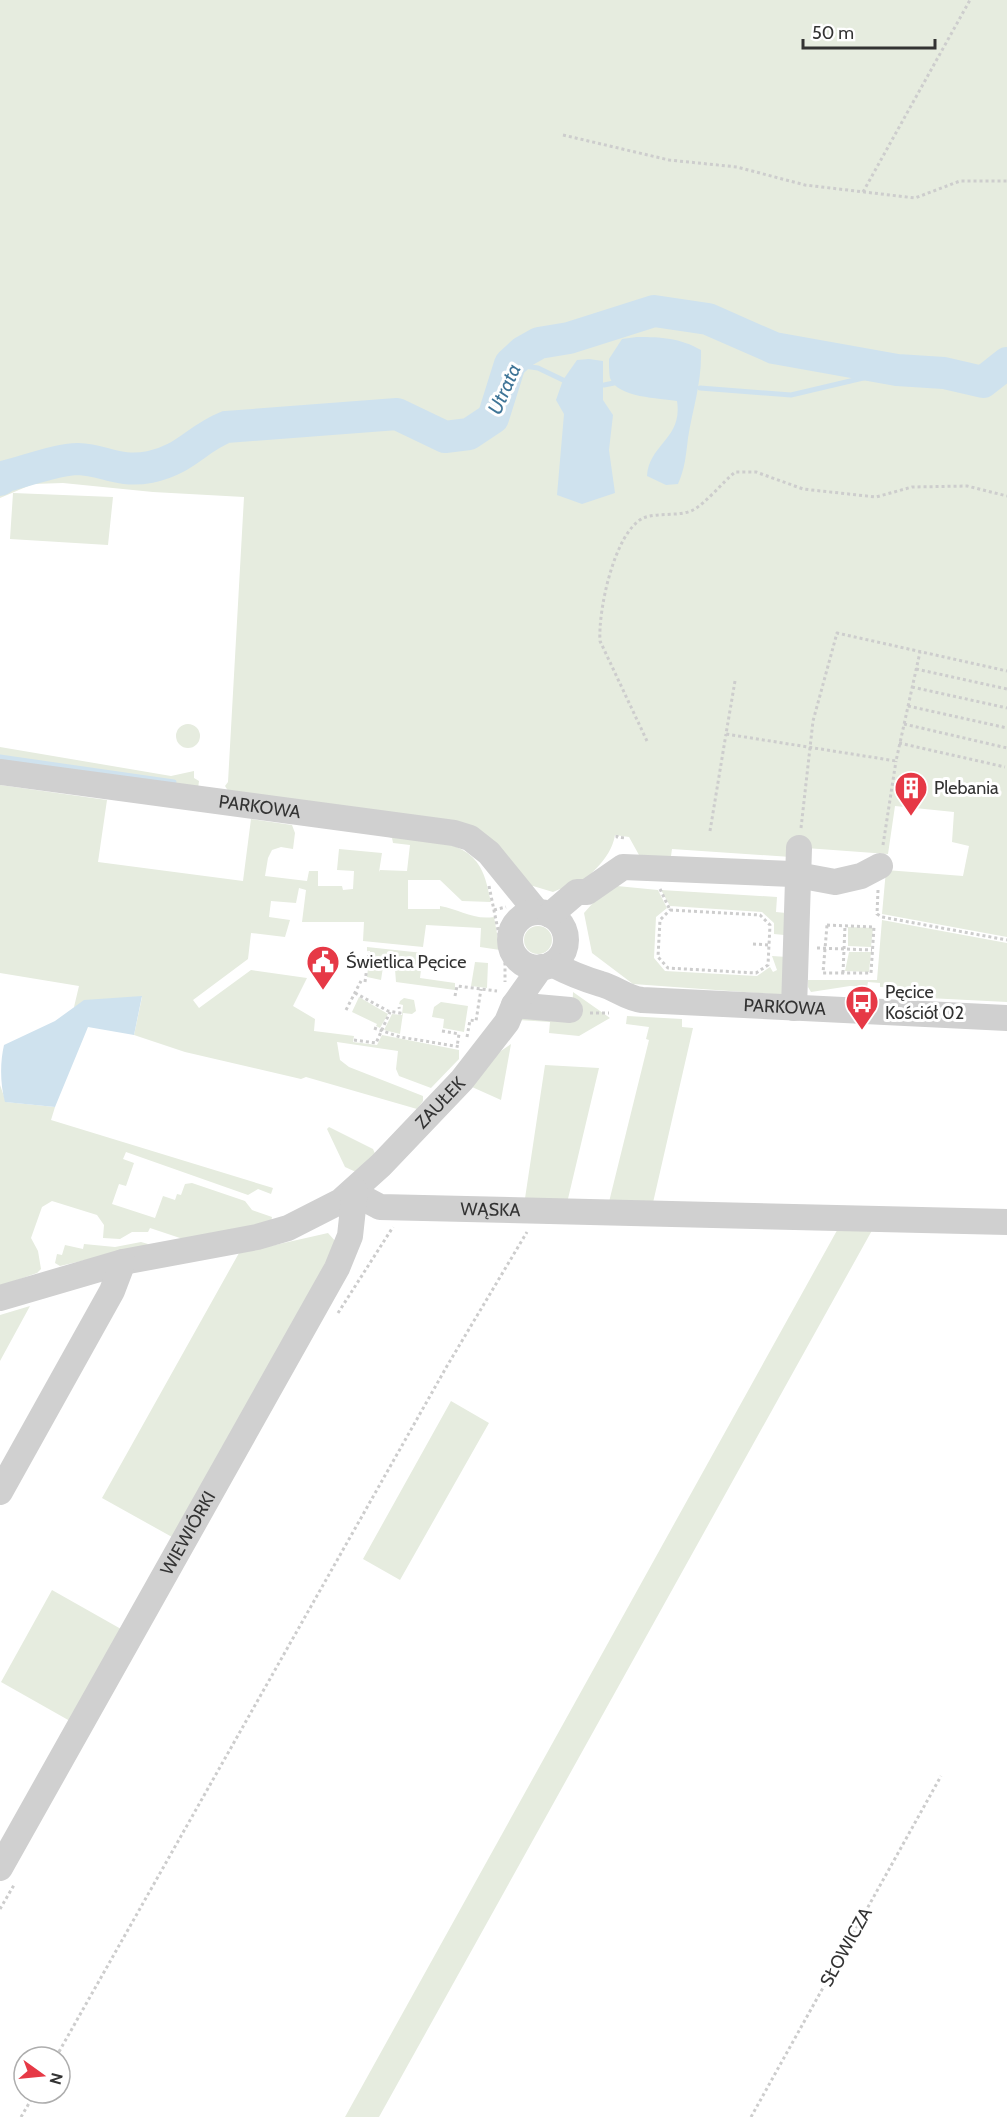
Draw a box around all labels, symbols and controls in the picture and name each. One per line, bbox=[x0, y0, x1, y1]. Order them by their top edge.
scale bar bbox=[803, 12, 935, 50]
text: 50 m bbox=[812, 22, 854, 44]
water label: Utrata bbox=[482, 360, 526, 418]
building icon: Plebania bbox=[893, 770, 929, 817]
place label: Plebania bbox=[934, 777, 999, 799]
street label: PARKOWA bbox=[217, 791, 302, 823]
public building icon: Świetlica Pęcice bbox=[305, 944, 341, 991]
place label: Świetlica Pęcice bbox=[346, 951, 466, 973]
place label: Pęcice Kościół 02 bbox=[885, 981, 964, 1024]
bus stop icon: Pęcice Kościół 02 bbox=[844, 984, 880, 1031]
street label: PARKOWA bbox=[743, 994, 826, 1020]
street label: ZAUŁEK bbox=[411, 1072, 471, 1133]
street label: WĄSKA bbox=[460, 1198, 521, 1221]
street label: WIEWIÓRKI bbox=[156, 1487, 220, 1579]
street label: SŁOWICZA bbox=[815, 1904, 877, 1990]
north arrow bbox=[12, 2045, 72, 2105]
text: N bbox=[45, 2071, 67, 2087]

